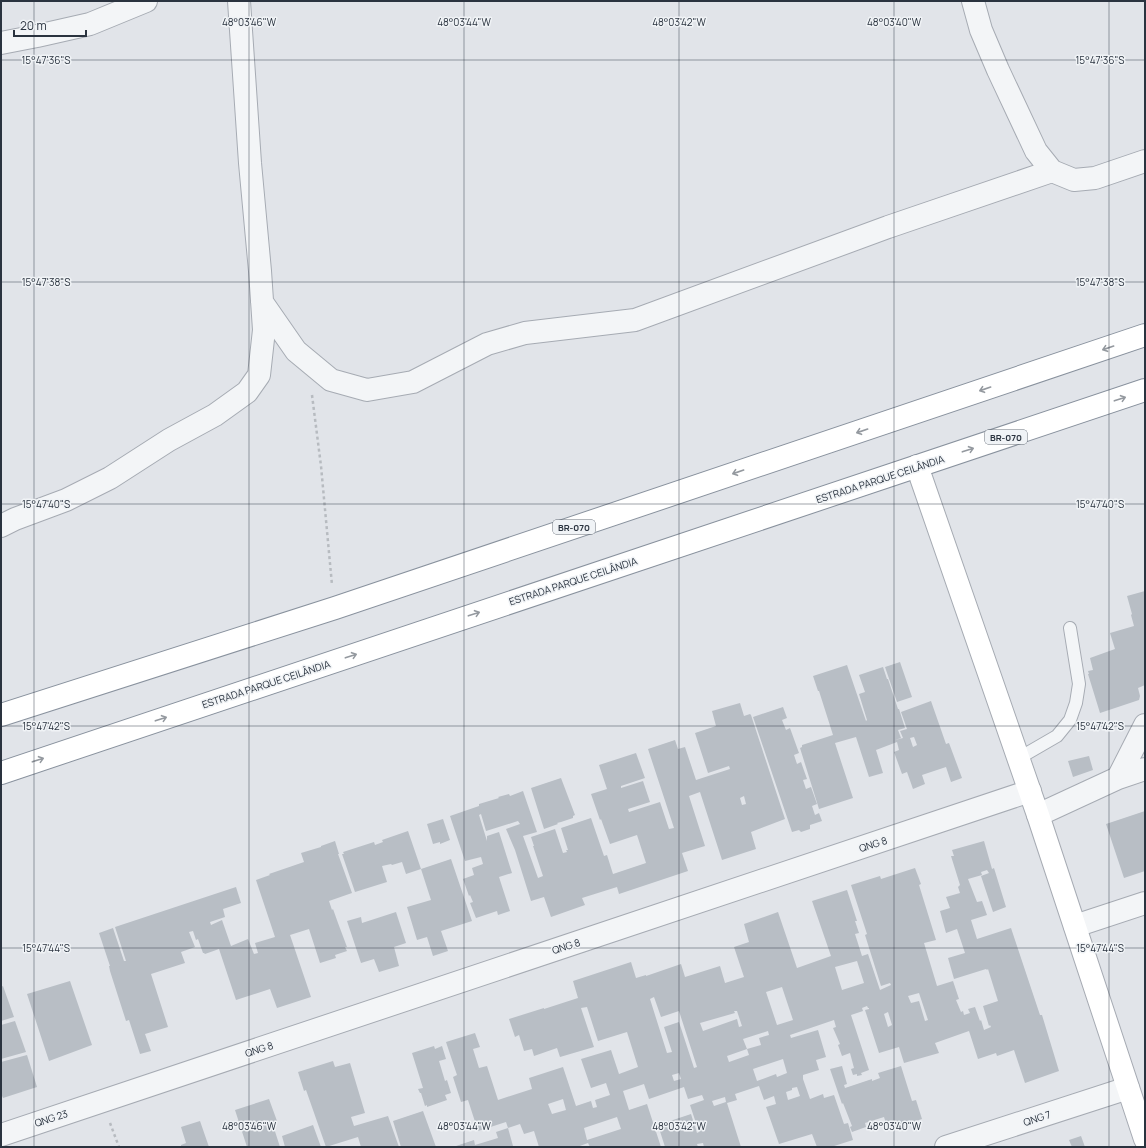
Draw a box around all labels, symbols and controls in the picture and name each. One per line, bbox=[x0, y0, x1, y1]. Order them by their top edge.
scale bar bbox=[14, 12, 86, 38]
text: 48°03'46"W bbox=[222, 15, 277, 29]
text: 48°03'44"W bbox=[437, 15, 491, 29]
text: 48°03'42"W bbox=[652, 15, 706, 29]
text: 48°03'40"W bbox=[867, 15, 922, 29]
text: 20 m bbox=[20, 17, 47, 34]
text: 15°47'36"S bbox=[21, 53, 71, 67]
text: 15°47'36"S bbox=[1075, 53, 1125, 67]
text: 15°47'38"S bbox=[22, 275, 70, 289]
text: 15°47'38"S bbox=[1076, 275, 1124, 289]
one-way arrow bbox=[1102, 344, 1114, 352]
one-way arrow bbox=[978, 386, 991, 393]
one-way arrow bbox=[1113, 394, 1125, 402]
one-way arrow bbox=[856, 427, 868, 435]
road number: BR-070 bbox=[985, 430, 1027, 444]
one-way arrow bbox=[961, 445, 973, 453]
street label: ESTRADA PARQUE CEILÂNDIA bbox=[814, 451, 947, 506]
one-way arrow bbox=[732, 469, 745, 476]
text: 15°47'40"S bbox=[22, 497, 70, 511]
text: 15°47'40"S bbox=[1076, 497, 1124, 511]
road number: BR-070 bbox=[553, 520, 595, 534]
street label: ESTRADA PARQUE CEILÂNDIA bbox=[507, 553, 640, 608]
one-way arrow bbox=[468, 610, 480, 618]
one-way arrow bbox=[345, 651, 357, 659]
street label: ESTRADA PARQUE CEILÂNDIA bbox=[200, 656, 333, 711]
one-way arrow bbox=[155, 715, 168, 722]
text: 15°47'42"S bbox=[22, 719, 70, 733]
text: 15°47'42"S bbox=[1076, 719, 1124, 733]
one-way arrow bbox=[31, 756, 44, 763]
street label: QNG 8 bbox=[857, 833, 889, 855]
street label: QNG 8 bbox=[550, 935, 582, 957]
text: 15°47'44"S bbox=[22, 941, 70, 955]
text: 15°47'44"S bbox=[1076, 941, 1124, 955]
street label: QNG 8 bbox=[243, 1038, 275, 1060]
street label: QNG 23 bbox=[32, 1106, 70, 1130]
street label: QNG 7 bbox=[1021, 1107, 1053, 1129]
text: 48°03'46"W bbox=[222, 1119, 277, 1133]
text: 48°03'44"W bbox=[437, 1119, 491, 1133]
text: 48°03'42"W bbox=[652, 1119, 706, 1133]
text: 48°03'40"W bbox=[867, 1119, 922, 1133]

